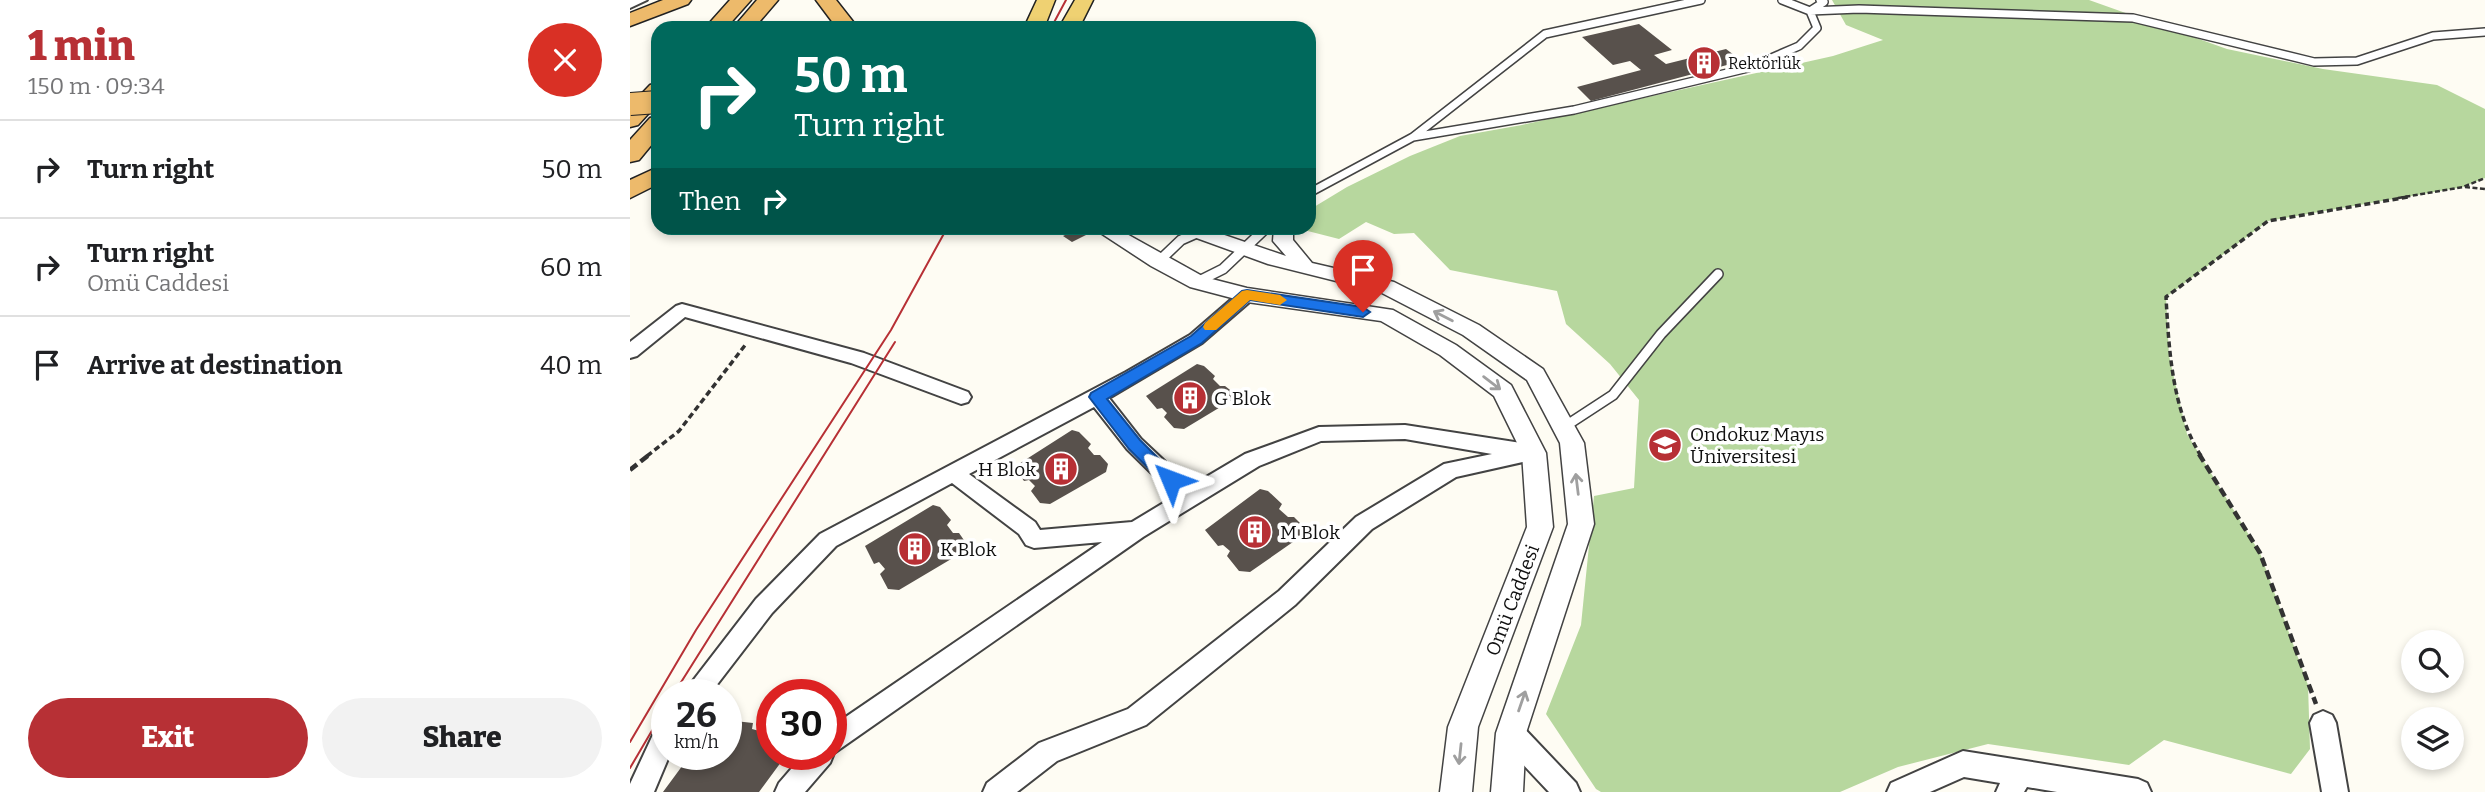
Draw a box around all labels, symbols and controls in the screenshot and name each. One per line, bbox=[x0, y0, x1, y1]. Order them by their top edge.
text: 1 min bbox=[28, 21, 135, 71]
button: close bbox=[528, 23, 602, 97]
building icon: Rektörlük bbox=[1685, 44, 1723, 82]
text: 50 m bbox=[794, 46, 907, 105]
icon: right bbox=[679, 49, 770, 140]
place label: Rektörlük bbox=[1728, 54, 1801, 73]
text: 150 m · 09:34 bbox=[28, 72, 165, 100]
text: Turn right bbox=[794, 106, 945, 144]
icon: right bbox=[28, 150, 66, 188]
text: Turn right bbox=[87, 154, 214, 185]
text: 50 m bbox=[541, 154, 602, 185]
icon: right bbox=[755, 182, 793, 220]
text: Then bbox=[679, 186, 741, 217]
text: Turn right bbox=[87, 238, 214, 269]
pin bbox=[1333, 240, 1393, 312]
icon: right bbox=[28, 248, 66, 286]
icon: arrive bbox=[1344, 251, 1382, 289]
text: 60 m bbox=[540, 252, 602, 283]
text: Omü Caddesi bbox=[87, 269, 229, 297]
one-way arrow bbox=[1434, 308, 1454, 322]
icon: arrive bbox=[28, 346, 66, 384]
text: Arrive at destination bbox=[87, 350, 342, 381]
text: 40 m bbox=[540, 350, 602, 381]
one-way arrow bbox=[1482, 376, 1501, 390]
building icon: G Blok bbox=[1171, 379, 1209, 417]
place label: G Blok bbox=[1214, 387, 1271, 410]
place label: Ondokuz Mayıs Üniversitesi bbox=[1690, 423, 1824, 468]
school or university icon: Ondokuz Mayıs Üniversitesi bbox=[1646, 426, 1684, 464]
position arrow bbox=[1134, 443, 1208, 517]
building icon: H Blok bbox=[1042, 450, 1080, 488]
place label: H Blok bbox=[978, 458, 1036, 481]
one-way arrow bbox=[1570, 473, 1583, 495]
building icon: M Blok bbox=[1236, 513, 1274, 551]
place label: M Blok bbox=[1280, 521, 1340, 544]
building icon: K Blok bbox=[896, 530, 934, 568]
place label: K Blok bbox=[940, 538, 997, 561]
street label: Omü Caddesi bbox=[1481, 541, 1544, 659]
map controls bbox=[2401, 630, 2464, 770]
button: search bbox=[2401, 630, 2464, 693]
speed limit sign: 30 bbox=[756, 679, 847, 770]
one-way arrow bbox=[1517, 691, 1529, 713]
text: 26 bbox=[676, 694, 717, 736]
button: Exit bbox=[28, 698, 308, 778]
button: Share bbox=[322, 698, 602, 778]
button: layers bbox=[2401, 707, 2464, 770]
text: km/h bbox=[674, 731, 719, 753]
one-way arrow bbox=[1453, 743, 1466, 765]

